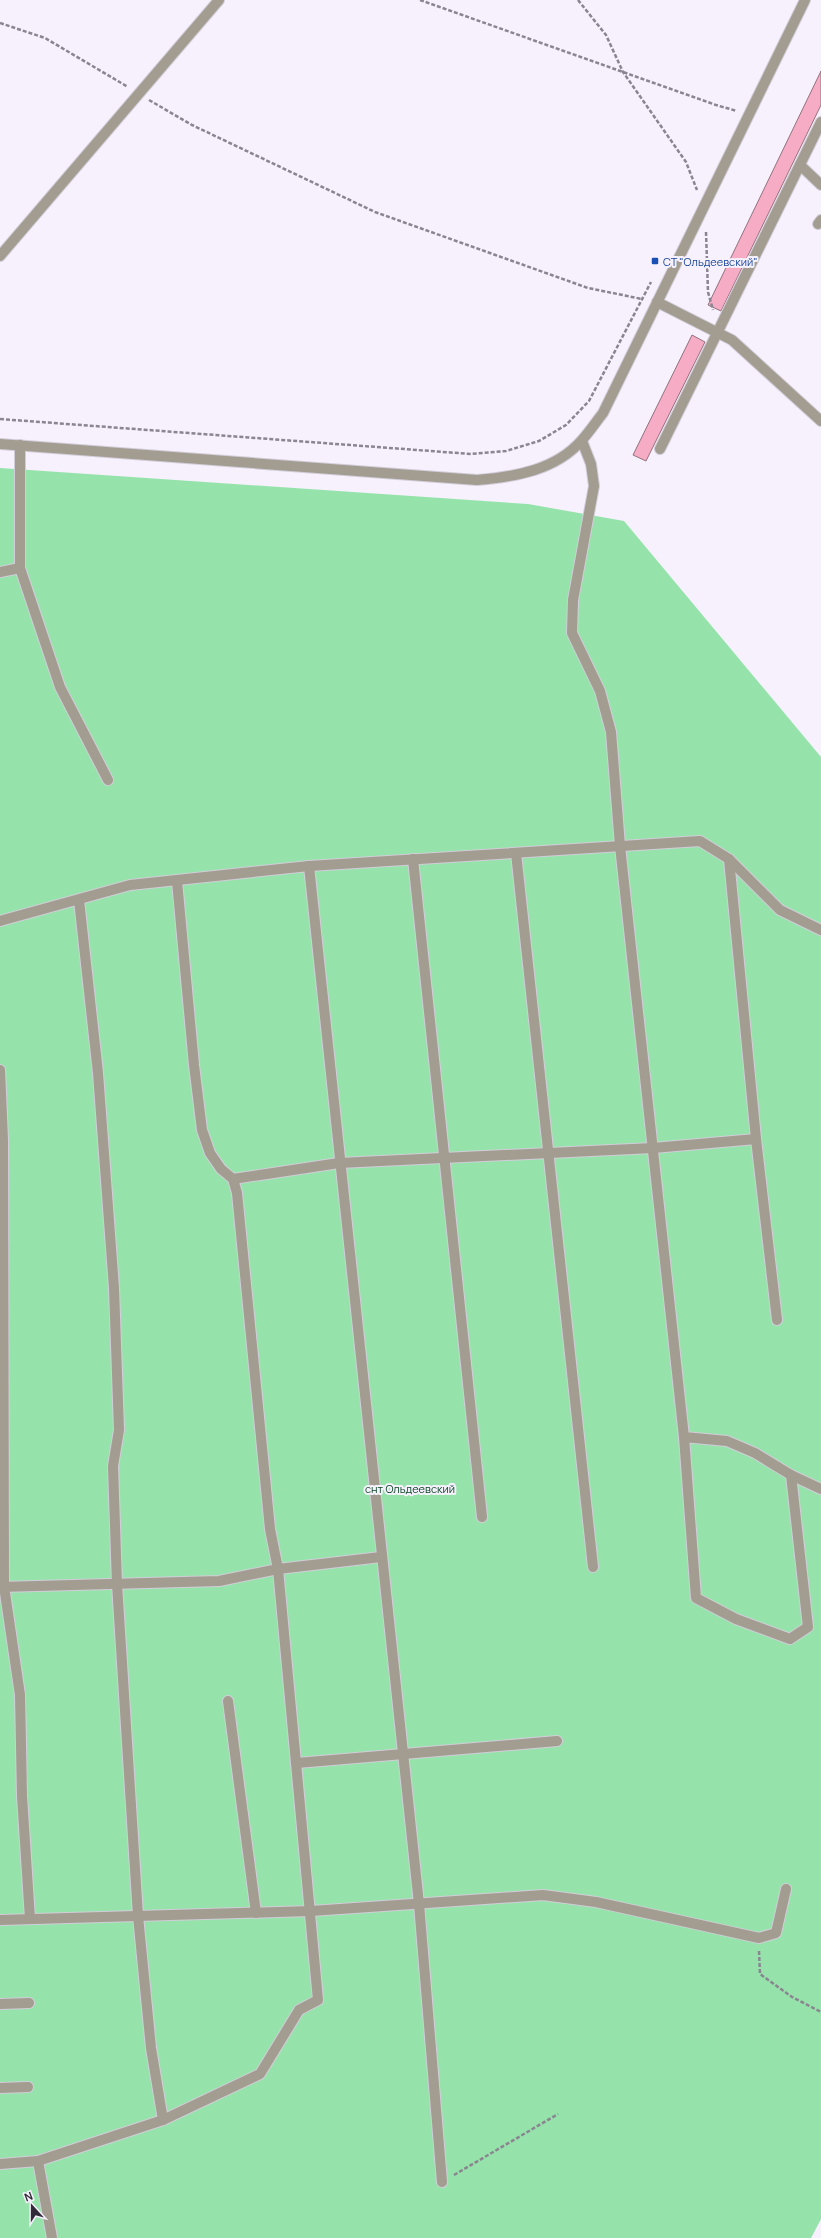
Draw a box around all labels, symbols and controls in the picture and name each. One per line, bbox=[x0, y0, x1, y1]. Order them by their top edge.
place label: СТ "Ольдеевский" bbox=[663, 254, 758, 269]
marker: СТ "Ольдеевский" bbox=[650, 256, 660, 266]
park label: снт Ольдеевский bbox=[365, 1481, 455, 1496]
north arrow bbox=[12, 2186, 52, 2226]
text: N bbox=[22, 2188, 35, 2205]

